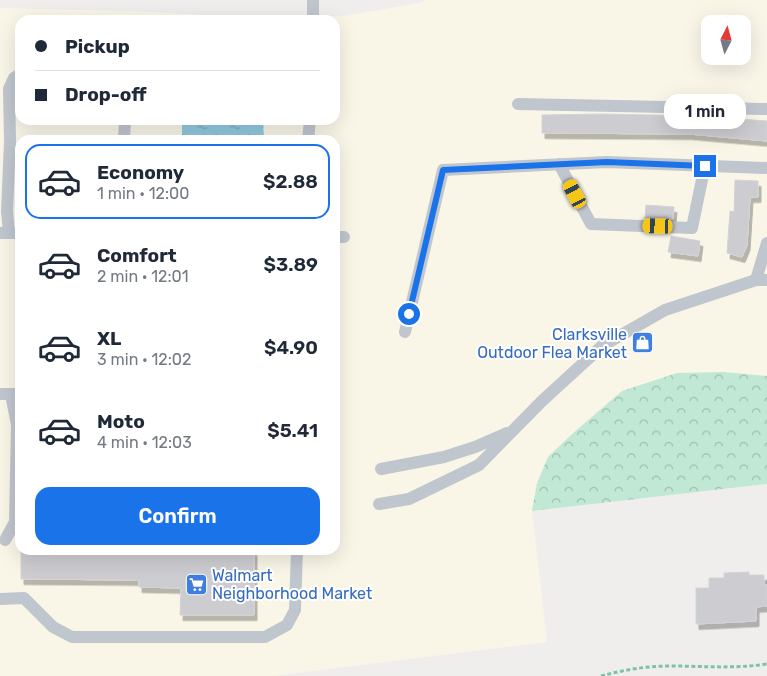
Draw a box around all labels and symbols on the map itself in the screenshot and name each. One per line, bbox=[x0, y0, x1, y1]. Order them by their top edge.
north arrow bbox=[701, 15, 751, 65]
callout: 1 min bbox=[664, 94, 746, 128]
route end bbox=[694, 155, 716, 177]
car bbox=[561, 177, 588, 211]
car bbox=[642, 218, 673, 234]
route start bbox=[398, 303, 420, 325]
place label: Clarksville Outdoor Flea Market bbox=[477, 325, 627, 362]
shop icon: Clarksville Outdoor Flea Market bbox=[631, 331, 655, 355]
place label: Walmart Neighborhood Market bbox=[212, 566, 372, 603]
supermarket icon: Walmart Neighborhood Market bbox=[184, 572, 208, 596]

